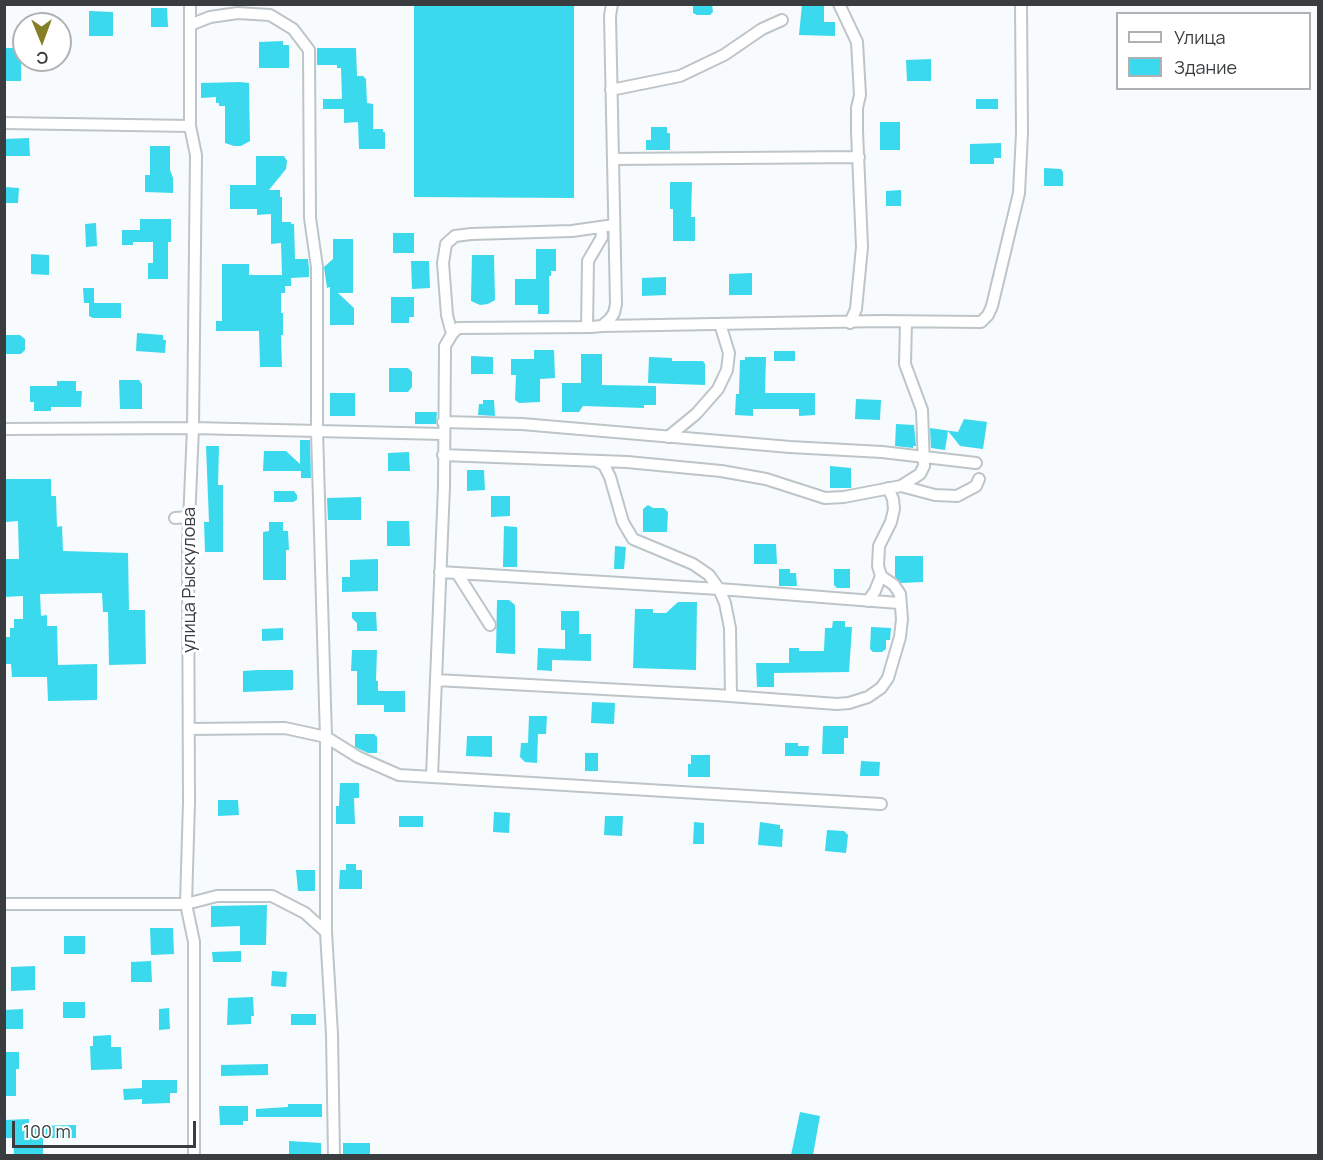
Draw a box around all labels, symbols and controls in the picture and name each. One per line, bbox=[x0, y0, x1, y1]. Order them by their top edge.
north arrow bbox=[12, 12, 72, 72]
legend bbox=[1116, 12, 1311, 90]
text: Улица bbox=[1174, 25, 1226, 49]
text: С bbox=[36, 47, 48, 69]
text: Здание bbox=[1174, 55, 1237, 79]
street label: улица Рыскулова bbox=[179, 507, 201, 653]
scale bar bbox=[15, 1109, 200, 1147]
text: 100 m bbox=[23, 1119, 71, 1143]

